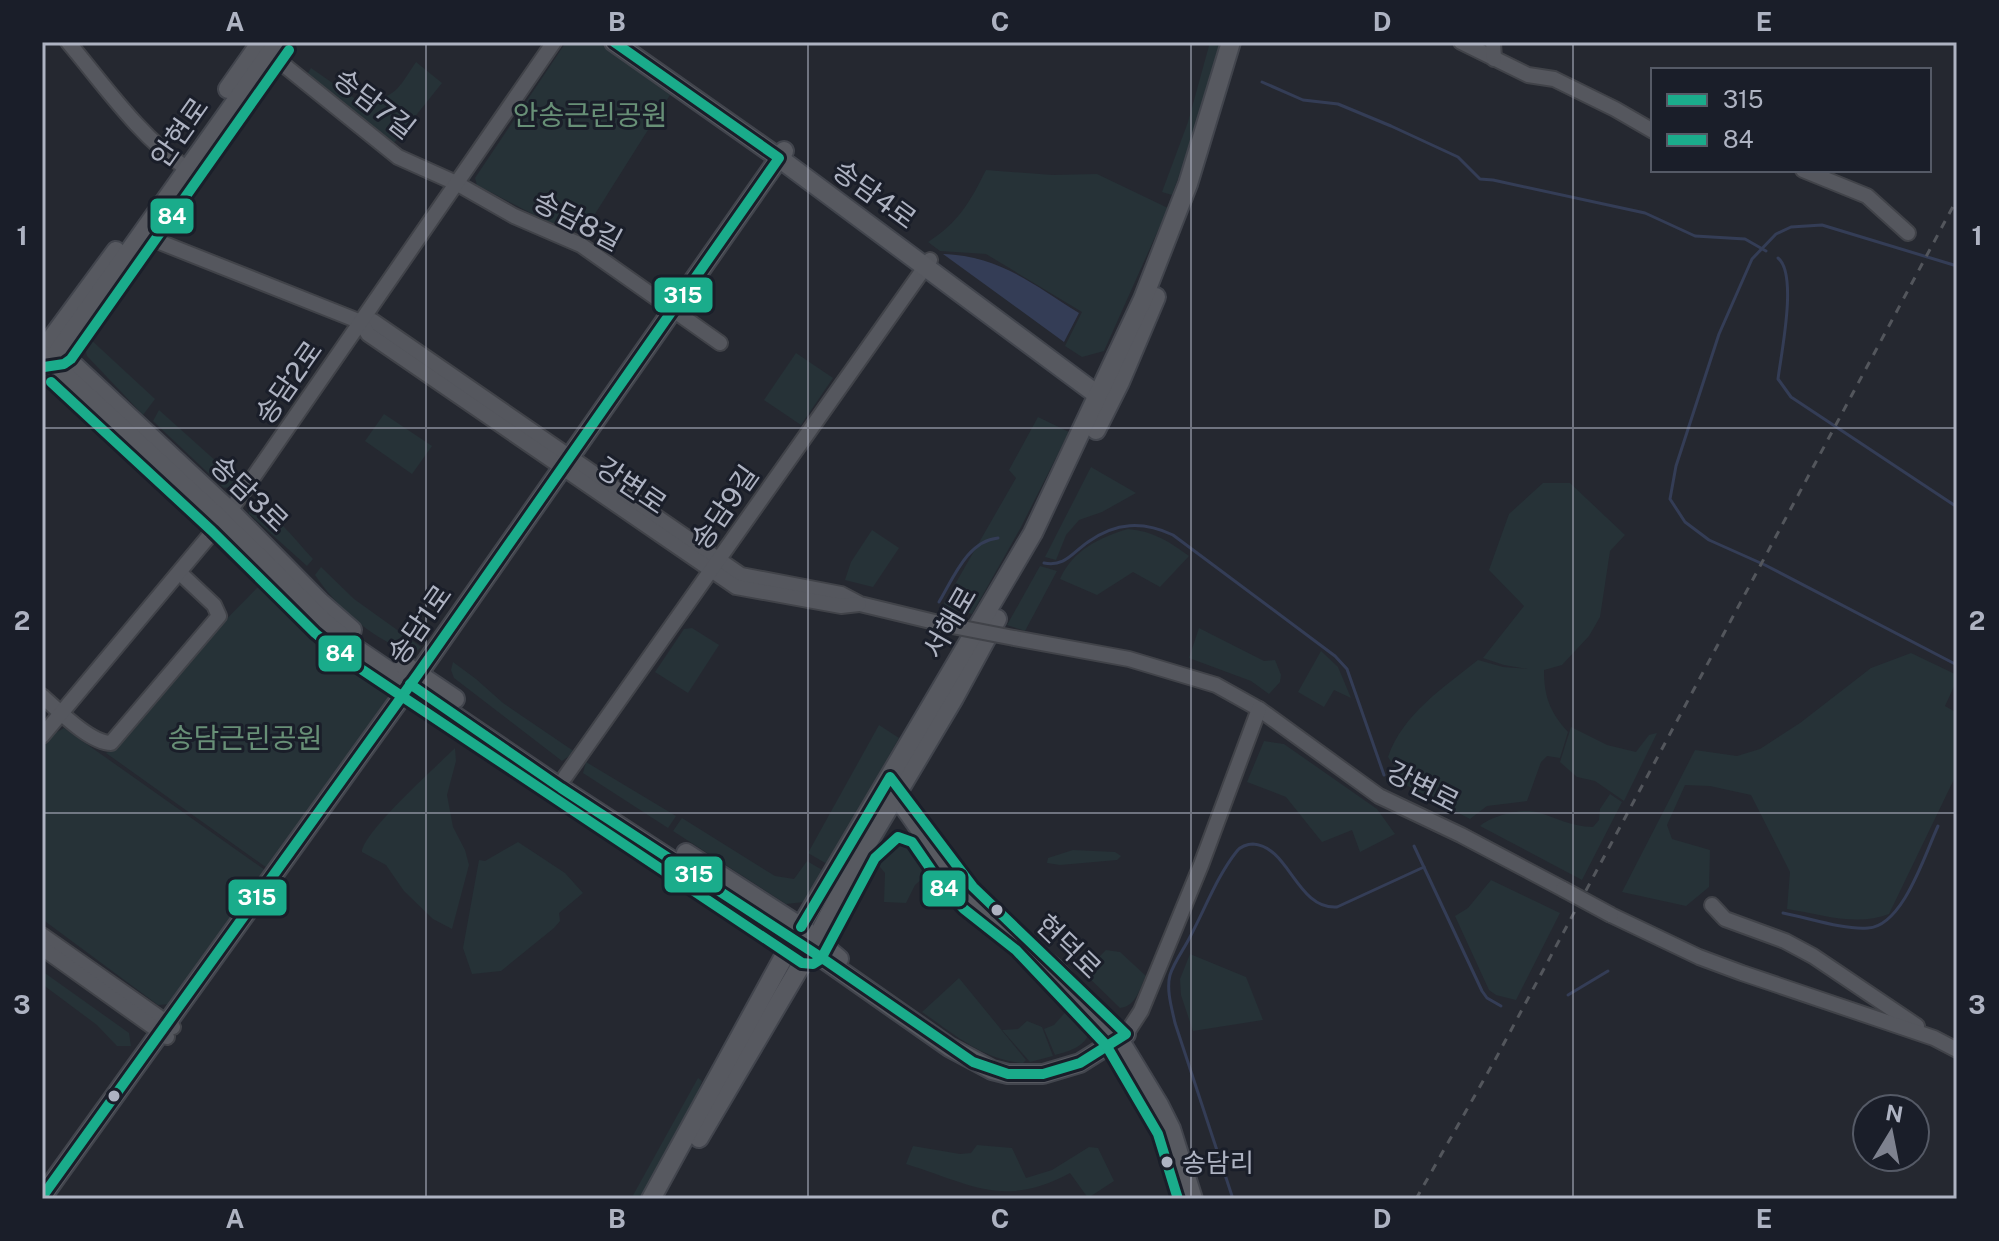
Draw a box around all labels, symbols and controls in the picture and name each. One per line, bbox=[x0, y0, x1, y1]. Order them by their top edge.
text: A bbox=[226, 6, 245, 37]
text: B bbox=[608, 6, 626, 37]
text: C bbox=[991, 6, 1009, 37]
text: D bbox=[1373, 6, 1391, 37]
text: E bbox=[1756, 6, 1772, 37]
street label: 송담7길 bbox=[328, 61, 422, 145]
legend bbox=[1651, 68, 1931, 172]
text: 315 bbox=[1723, 85, 1763, 113]
street label: 안현로 bbox=[143, 91, 215, 173]
park label: 안송근린공원 bbox=[513, 98, 667, 131]
text: 84 bbox=[1723, 125, 1754, 153]
street label: 송담4로 bbox=[827, 153, 923, 235]
street label: 송담8길 bbox=[528, 183, 628, 257]
line badge: 84 bbox=[149, 197, 195, 235]
text: 84 bbox=[157, 203, 187, 229]
text: 1 bbox=[16, 220, 28, 251]
text: 1 bbox=[1971, 220, 1983, 251]
line badge: 315 bbox=[653, 276, 714, 314]
text: 315 bbox=[664, 282, 702, 308]
street label: 송담2로 bbox=[248, 334, 328, 430]
street label: 송담3로 bbox=[204, 448, 296, 538]
street label: 강변로 bbox=[591, 450, 673, 520]
street label: 송담9길 bbox=[683, 459, 765, 555]
street label: 송담1로 bbox=[380, 578, 458, 670]
street label: 서해로 bbox=[915, 580, 983, 664]
text: 2 bbox=[14, 605, 30, 636]
text: 2 bbox=[1969, 605, 1985, 636]
line badge: 84 bbox=[317, 634, 363, 673]
text: 84 bbox=[325, 640, 355, 666]
park label: 송담근린공원 bbox=[168, 721, 322, 754]
street label: 강변로 bbox=[1381, 754, 1465, 818]
line badge: 315 bbox=[663, 855, 724, 894]
text: 315 bbox=[675, 861, 713, 887]
line badge: 84 bbox=[921, 869, 967, 908]
text: 84 bbox=[929, 875, 959, 901]
line badge: 315 bbox=[227, 878, 288, 917]
text: 315 bbox=[238, 884, 276, 910]
unlabelled marker bbox=[989, 902, 1005, 918]
street label: 현덕로 bbox=[1030, 907, 1108, 985]
text: 3 bbox=[13, 989, 31, 1020]
text: 3 bbox=[1968, 989, 1986, 1020]
unlabelled marker bbox=[106, 1088, 122, 1104]
north arrow bbox=[1851, 1093, 1931, 1173]
text: N bbox=[1884, 1099, 1905, 1128]
place label: 송담리 bbox=[1182, 1147, 1254, 1178]
marker: 송담리 bbox=[1159, 1154, 1175, 1170]
text: A bbox=[226, 1203, 245, 1234]
text: B bbox=[608, 1203, 626, 1234]
text: C bbox=[991, 1203, 1009, 1234]
text: D bbox=[1373, 1203, 1391, 1234]
text: E bbox=[1756, 1203, 1772, 1234]

